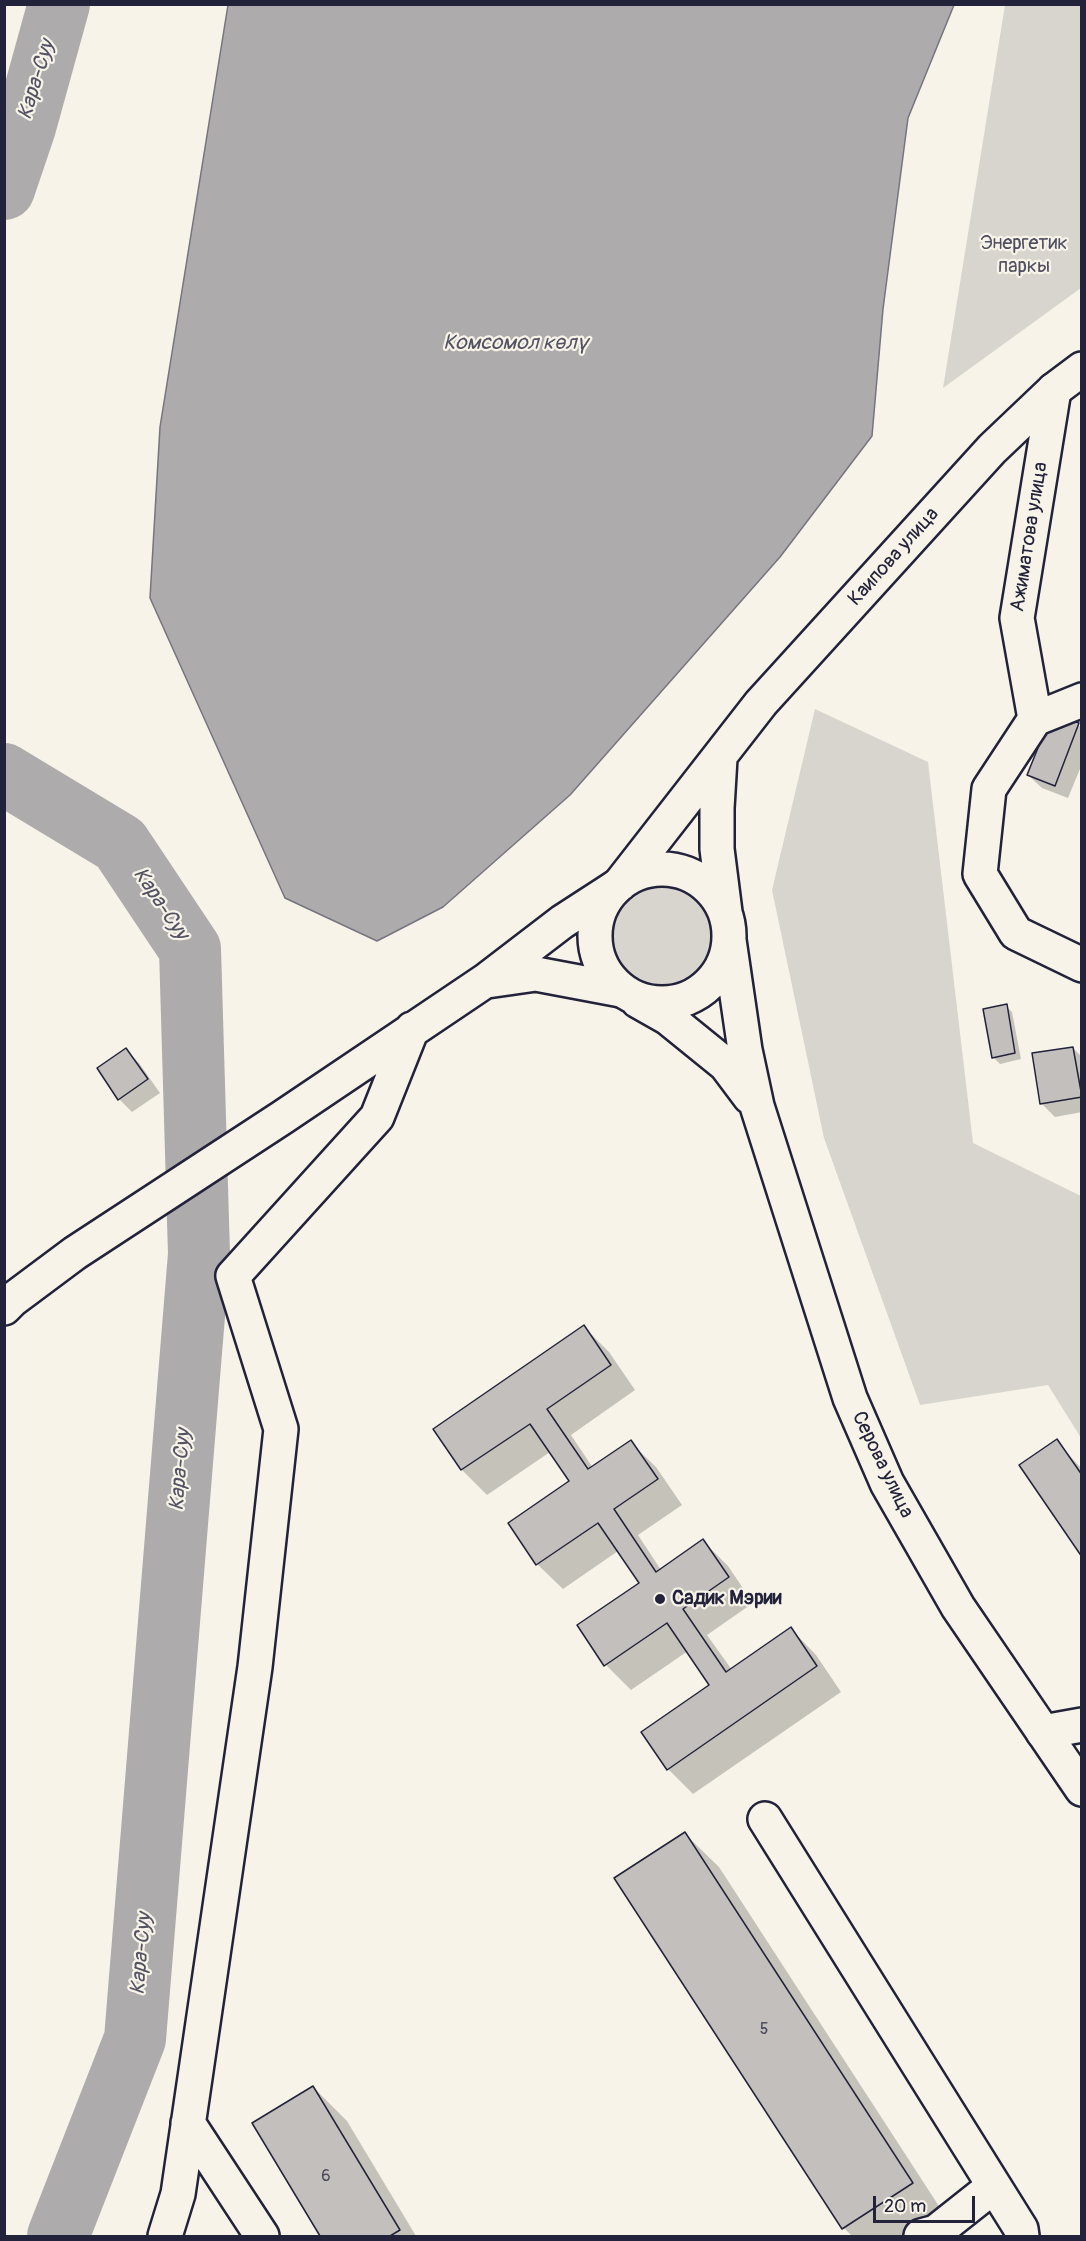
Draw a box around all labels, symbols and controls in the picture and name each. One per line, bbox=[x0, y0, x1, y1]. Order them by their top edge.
water label: Кара-Суу bbox=[13, 37, 61, 123]
park label: Энергетик паркы bbox=[980, 232, 1068, 279]
water label: Комсомол көлү bbox=[443, 331, 589, 357]
street label: Ажиматова улица bbox=[1006, 460, 1054, 614]
street label: Каипова улица bbox=[844, 503, 944, 611]
water label: Кара-Суу bbox=[127, 863, 193, 945]
street label: Серова улица bbox=[846, 1408, 918, 1522]
water label: Кара-Суу bbox=[165, 1428, 197, 1512]
place label: Садик Мэрии bbox=[672, 1587, 782, 1611]
marker: Садик Мэрии bbox=[653, 1592, 667, 1606]
water label: Кара-Суу bbox=[126, 1912, 158, 1996]
house number: 5 bbox=[760, 2020, 768, 2040]
house number: 6 bbox=[321, 2167, 331, 2187]
scale bar bbox=[876, 2184, 978, 2222]
text: 20 m bbox=[884, 2195, 926, 2218]

